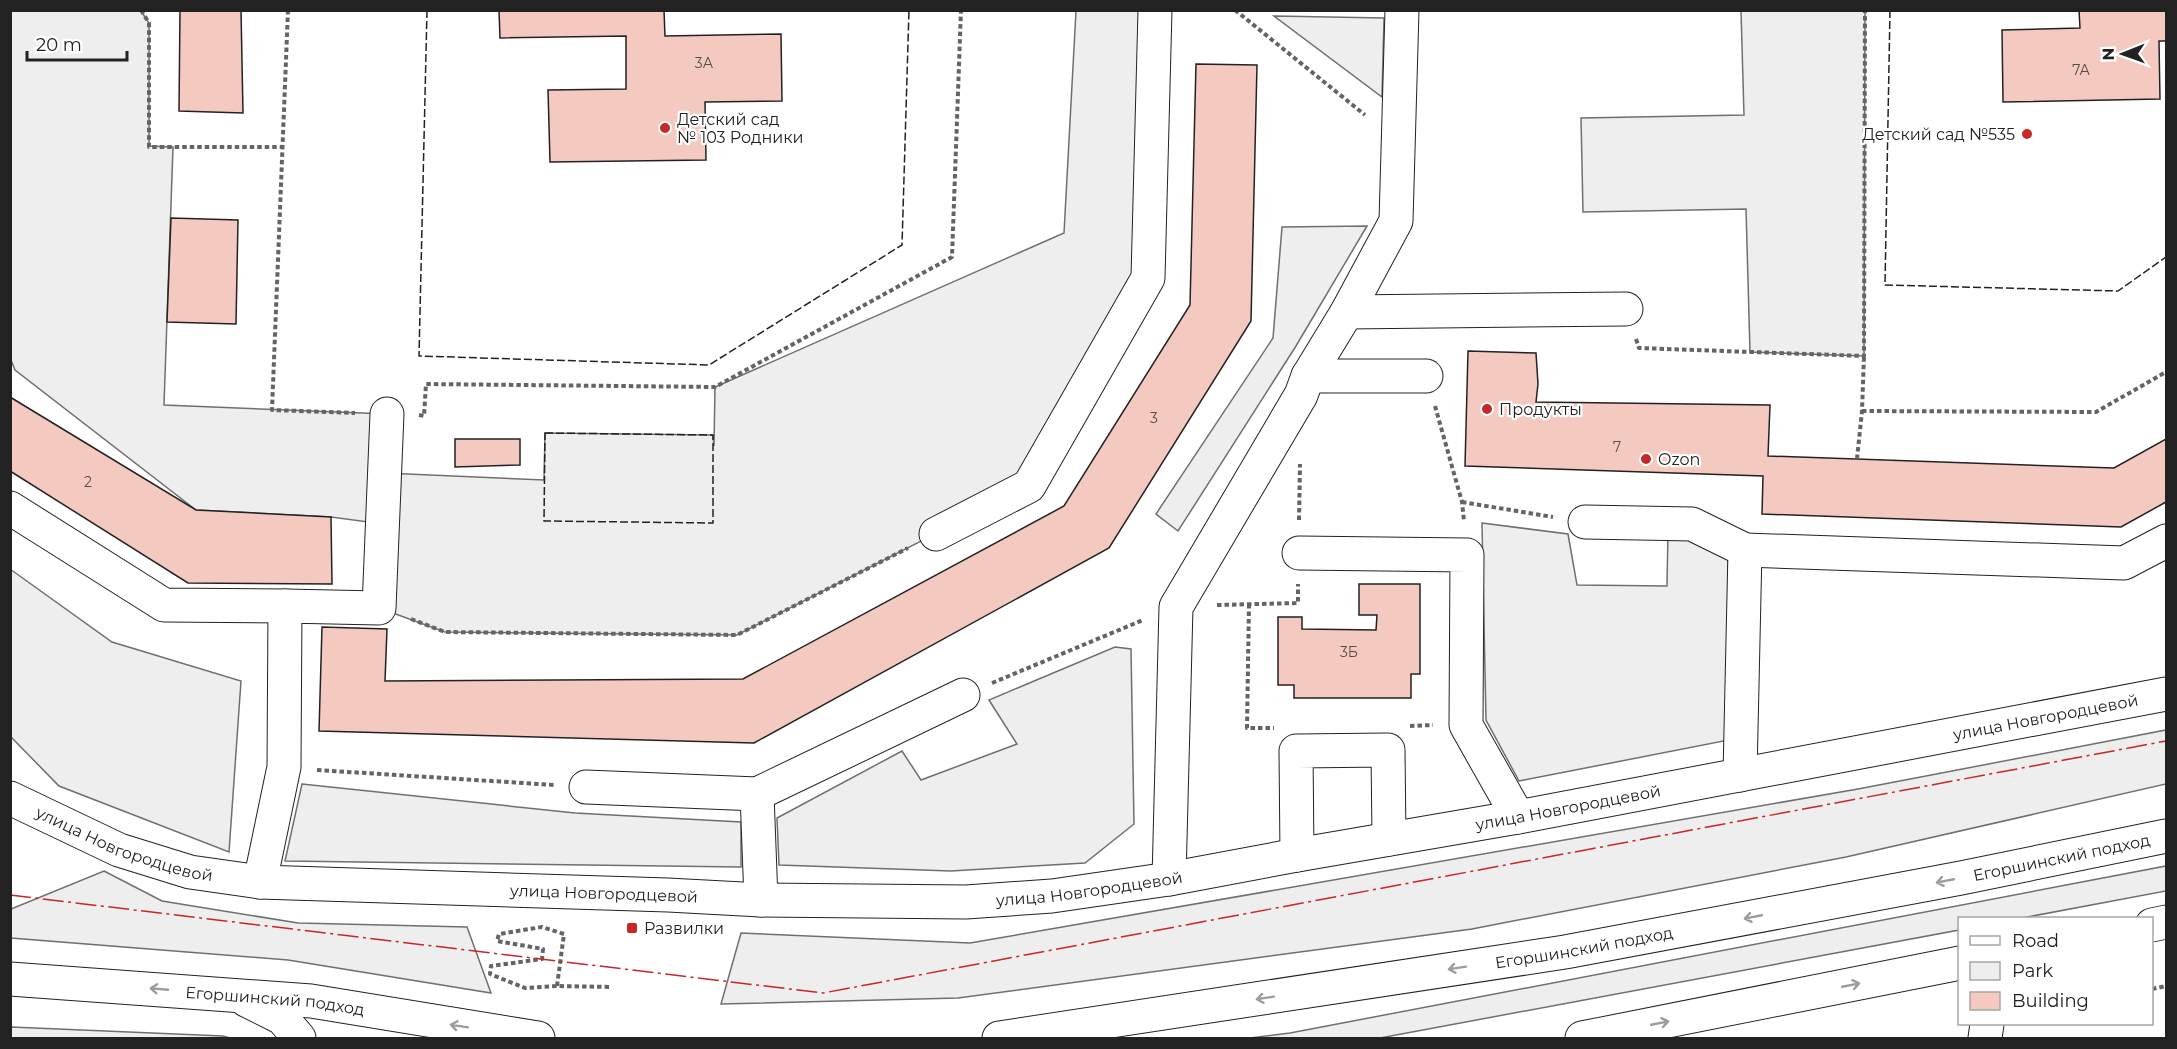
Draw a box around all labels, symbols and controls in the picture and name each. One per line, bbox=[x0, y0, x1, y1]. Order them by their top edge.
scale bar bbox=[27, 24, 128, 62]
north arrow bbox=[2093, 24, 2153, 84]
text: 20 m bbox=[36, 34, 82, 56]
text: N bbox=[2099, 48, 2118, 61]
house number: 3А bbox=[695, 54, 714, 72]
house number: 7А bbox=[2072, 61, 2090, 79]
place label: Детский сад № 103 Родники bbox=[677, 110, 804, 147]
marker: Детский сад № 103 Родники bbox=[658, 121, 672, 135]
place label: Детский сад №535 bbox=[1862, 125, 2015, 144]
marker: Детский сад №535 bbox=[2020, 127, 2034, 141]
place label: Продукты bbox=[1499, 400, 1582, 419]
marker: Продукты bbox=[1480, 402, 1494, 416]
house number: 3 bbox=[1150, 409, 1158, 427]
house number: 7 bbox=[1613, 438, 1621, 456]
place label: Ozon bbox=[1658, 450, 1700, 469]
marker: Ozon bbox=[1639, 452, 1653, 466]
house number: 2 bbox=[84, 473, 92, 491]
house number: 3Б bbox=[1340, 643, 1358, 661]
street label: улица Новгородцевой bbox=[1951, 691, 2140, 744]
street label: улица Новгородцевой bbox=[1473, 781, 1662, 834]
street label: улица Новгородцевой bbox=[32, 802, 214, 885]
street label: Егоршинский подход bbox=[1971, 830, 2152, 885]
street label: улица Новгородцевой bbox=[994, 868, 1184, 910]
one-way arrow bbox=[1935, 876, 1955, 887]
street label: улица Новгородцевой bbox=[509, 881, 698, 907]
one-way arrow bbox=[1743, 912, 1763, 923]
legend bbox=[1958, 917, 2153, 1025]
place label: Развилки bbox=[644, 919, 724, 938]
marker: Развилки bbox=[625, 921, 639, 935]
street label: Егоршинский подход bbox=[1494, 923, 1675, 972]
text: Road bbox=[2012, 930, 2059, 952]
text: Park bbox=[2012, 960, 2053, 982]
one-way arrow bbox=[1448, 963, 1468, 974]
one-way arrow bbox=[1841, 979, 1860, 990]
one-way arrow bbox=[149, 983, 169, 994]
street label: Егоршинский подход bbox=[185, 983, 366, 1020]
text: Building bbox=[2012, 990, 2089, 1012]
one-way arrow bbox=[1255, 992, 1275, 1003]
one-way arrow bbox=[1650, 1017, 1669, 1028]
one-way arrow bbox=[450, 1020, 470, 1031]

